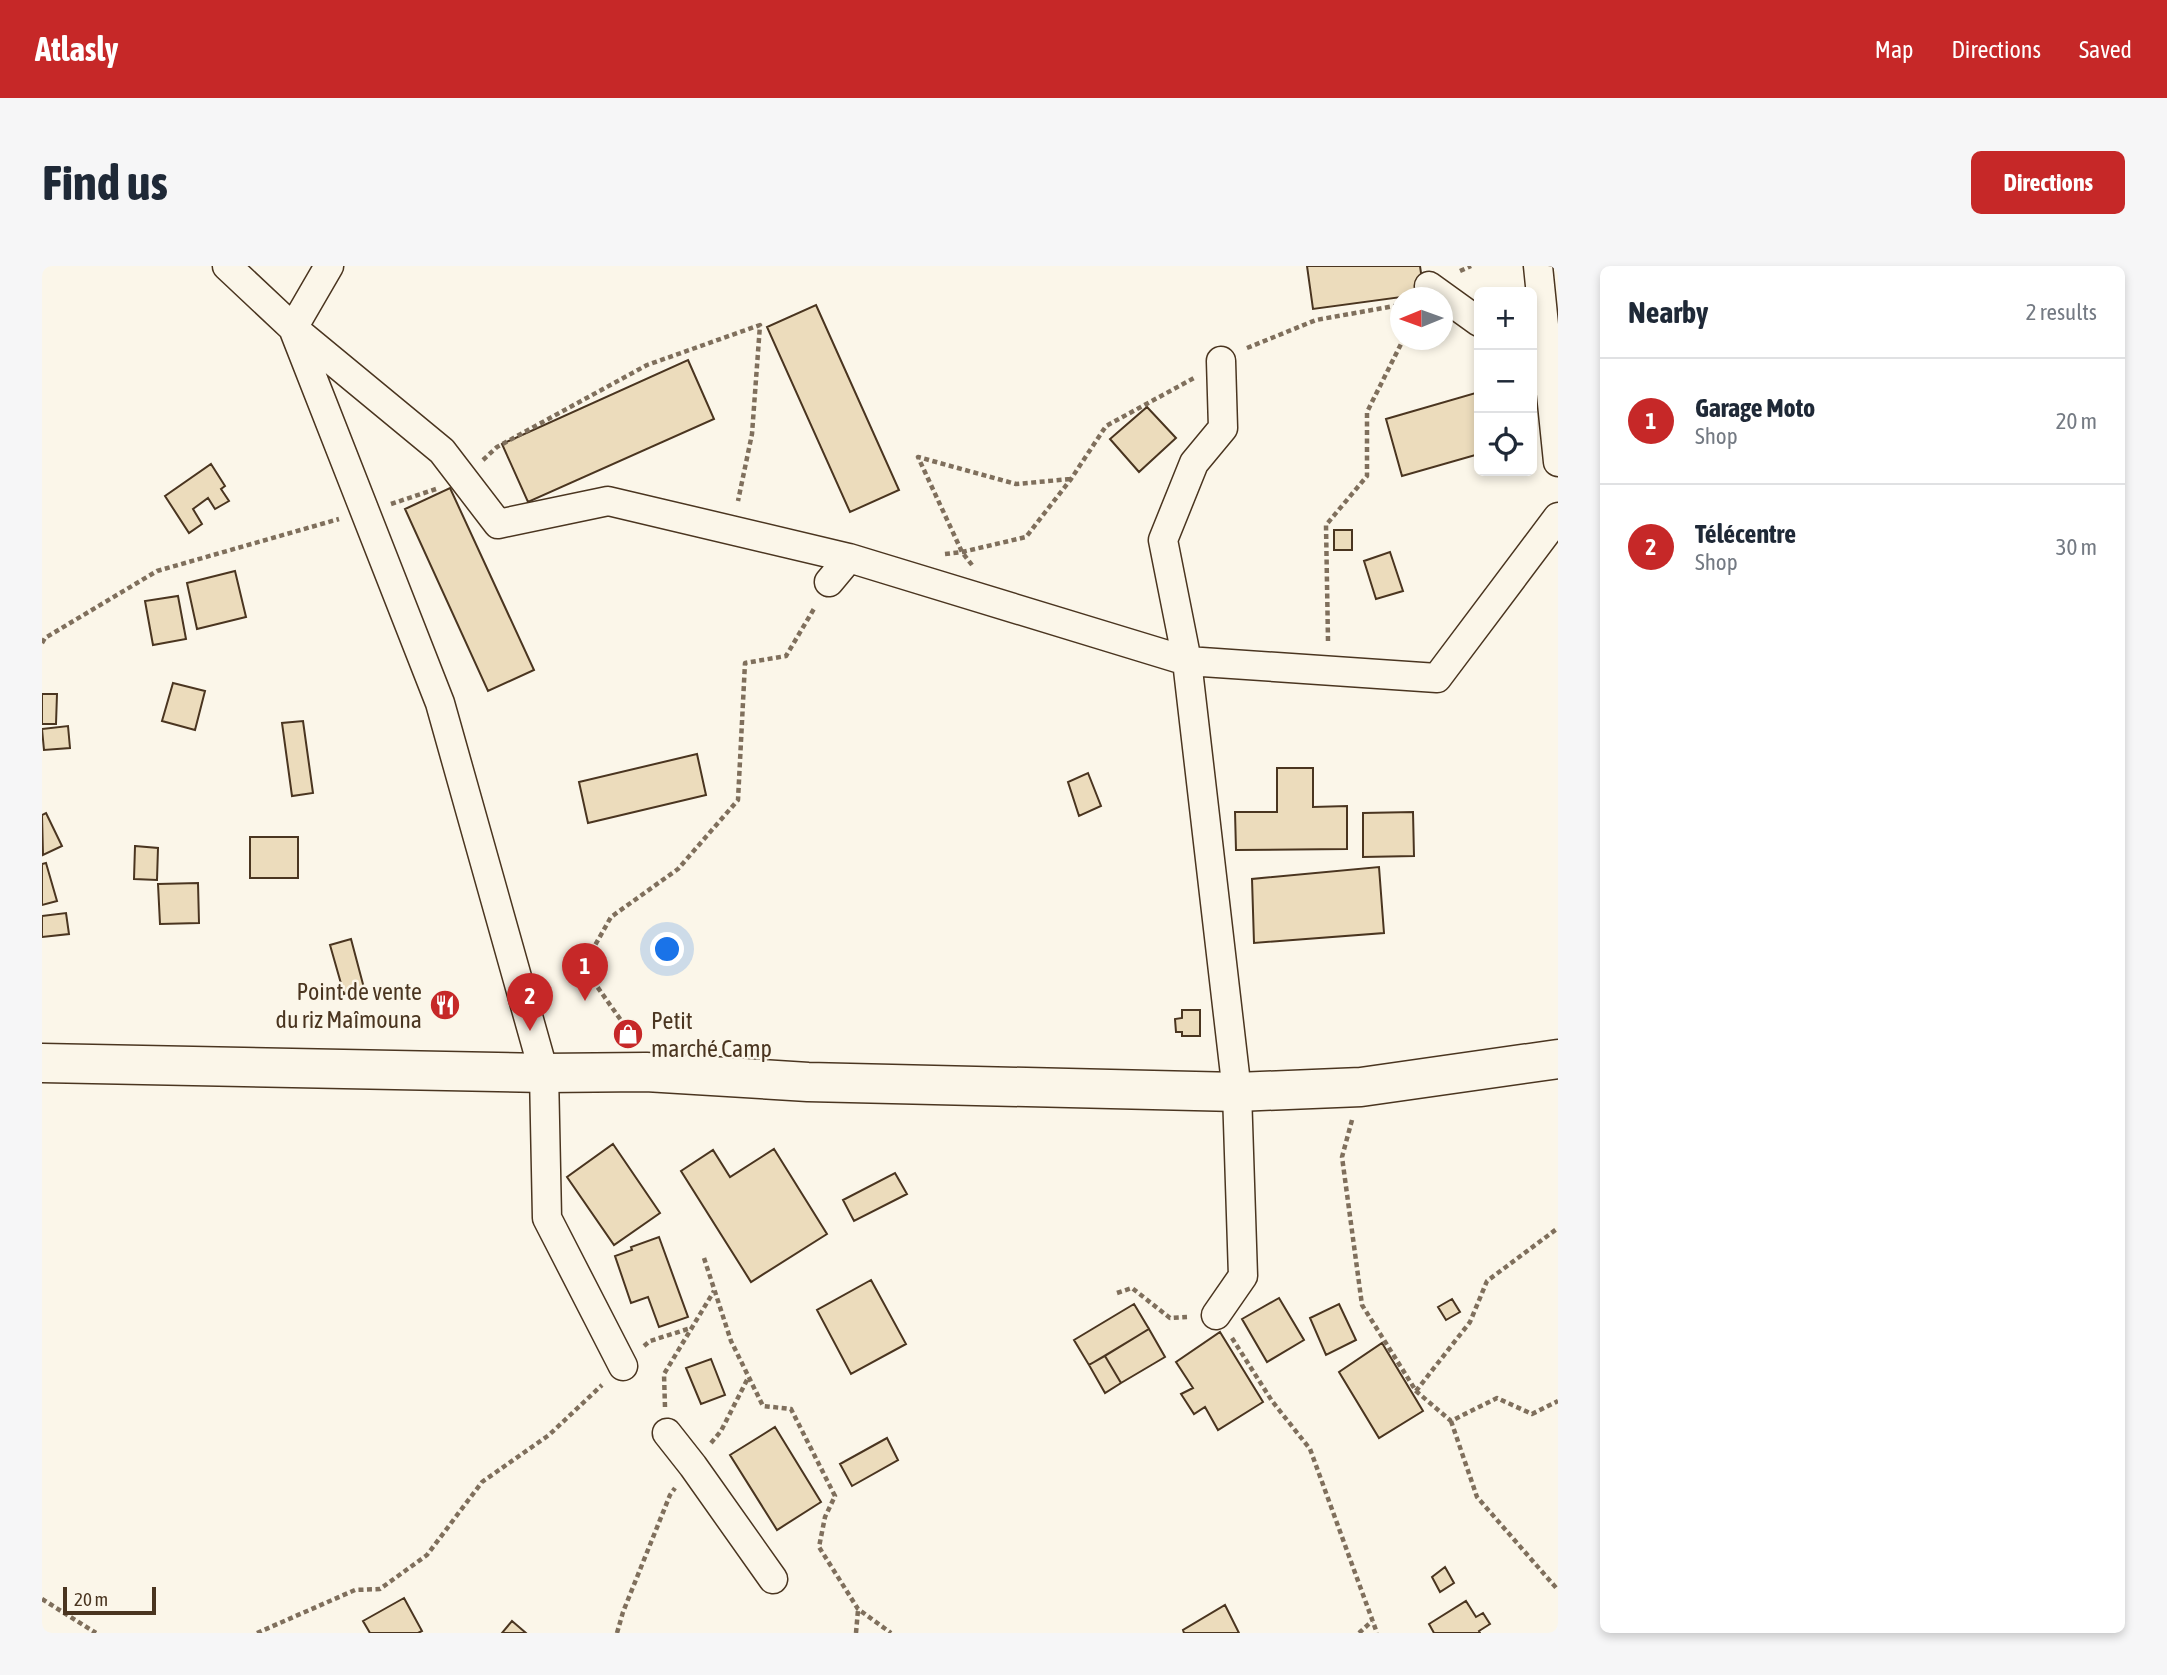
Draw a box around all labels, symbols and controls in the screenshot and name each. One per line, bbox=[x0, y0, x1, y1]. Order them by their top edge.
text: Atlasly bbox=[35, 30, 118, 68]
text: Map bbox=[1875, 36, 1913, 63]
text: Directions bbox=[1951, 36, 2041, 63]
text: Saved bbox=[2079, 36, 2132, 63]
button: Directions bbox=[1971, 151, 2125, 214]
text: Find us bbox=[42, 154, 168, 210]
north arrow bbox=[1390, 287, 1453, 350]
map controls bbox=[1474, 287, 1537, 476]
button: + bbox=[1474, 287, 1537, 350]
text: Nearby bbox=[1628, 295, 1708, 329]
text: 2 results bbox=[2026, 299, 2097, 325]
button: − bbox=[1474, 350, 1537, 413]
text: Garage Moto bbox=[1695, 393, 1815, 423]
text: 1 bbox=[1646, 408, 1656, 434]
text: 20 m bbox=[2056, 408, 2097, 434]
button: locate bbox=[1474, 413, 1537, 476]
text: Shop bbox=[1695, 423, 1738, 449]
text: Télécentre bbox=[1695, 519, 1796, 549]
text: 2 bbox=[1646, 534, 1656, 560]
text: 30 m bbox=[2056, 534, 2097, 560]
text: Shop bbox=[1695, 549, 1738, 575]
your location bbox=[650, 932, 684, 966]
pin: 1 bbox=[562, 943, 608, 1001]
pin: 2 bbox=[507, 973, 553, 1031]
place label: Point de vente du riz Maîmouna bbox=[276, 978, 422, 1033]
restaurant icon: Point de vente du riz Maîmouna bbox=[428, 988, 462, 1022]
place label: Petit marché Camp bbox=[651, 1007, 772, 1062]
shop icon: Petit marché Camp bbox=[611, 1017, 645, 1051]
scale bar bbox=[63, 1584, 156, 1616]
text: 20 m bbox=[74, 1588, 108, 1610]

